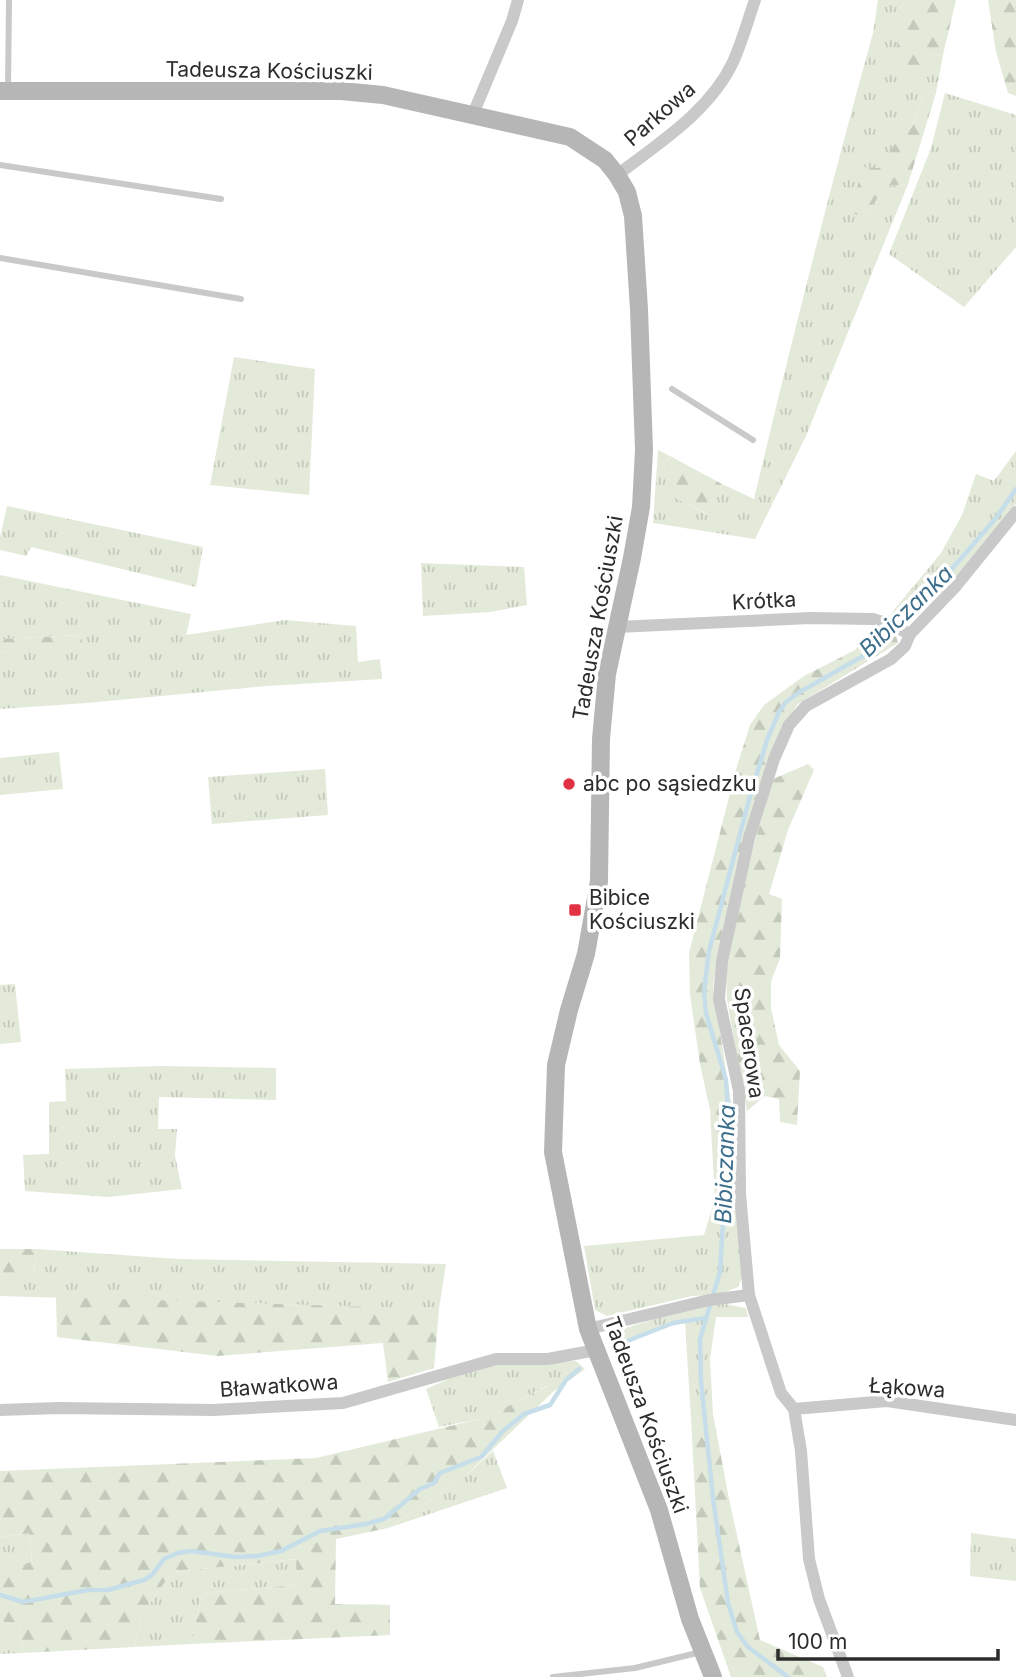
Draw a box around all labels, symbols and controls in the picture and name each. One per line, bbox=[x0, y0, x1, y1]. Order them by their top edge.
street label: Tadeusza Kościuszki bbox=[165, 56, 373, 85]
street label: Parkowa bbox=[619, 76, 700, 151]
street label: Tadeusza Kościuszki bbox=[567, 514, 628, 722]
water label: Bibiczanka bbox=[853, 559, 959, 663]
street label: Krótka bbox=[731, 586, 797, 615]
place label: abc po sąsiedzku bbox=[583, 771, 757, 796]
marker: abc po sąsiedzku bbox=[561, 776, 577, 792]
place label: Bibice Kościuszki bbox=[589, 885, 695, 934]
marker: Bibice Kościuszki bbox=[567, 902, 583, 918]
street label: Spacerowa bbox=[729, 986, 770, 1100]
water label: Bibiczanka bbox=[709, 1104, 741, 1224]
street label: Tadeusza Kościuszki bbox=[599, 1313, 694, 1517]
street label: Bławatkowa bbox=[219, 1369, 339, 1402]
street label: Łąkowa bbox=[868, 1372, 946, 1403]
scale bar bbox=[778, 1618, 998, 1662]
text: 100 m bbox=[788, 1629, 847, 1654]

